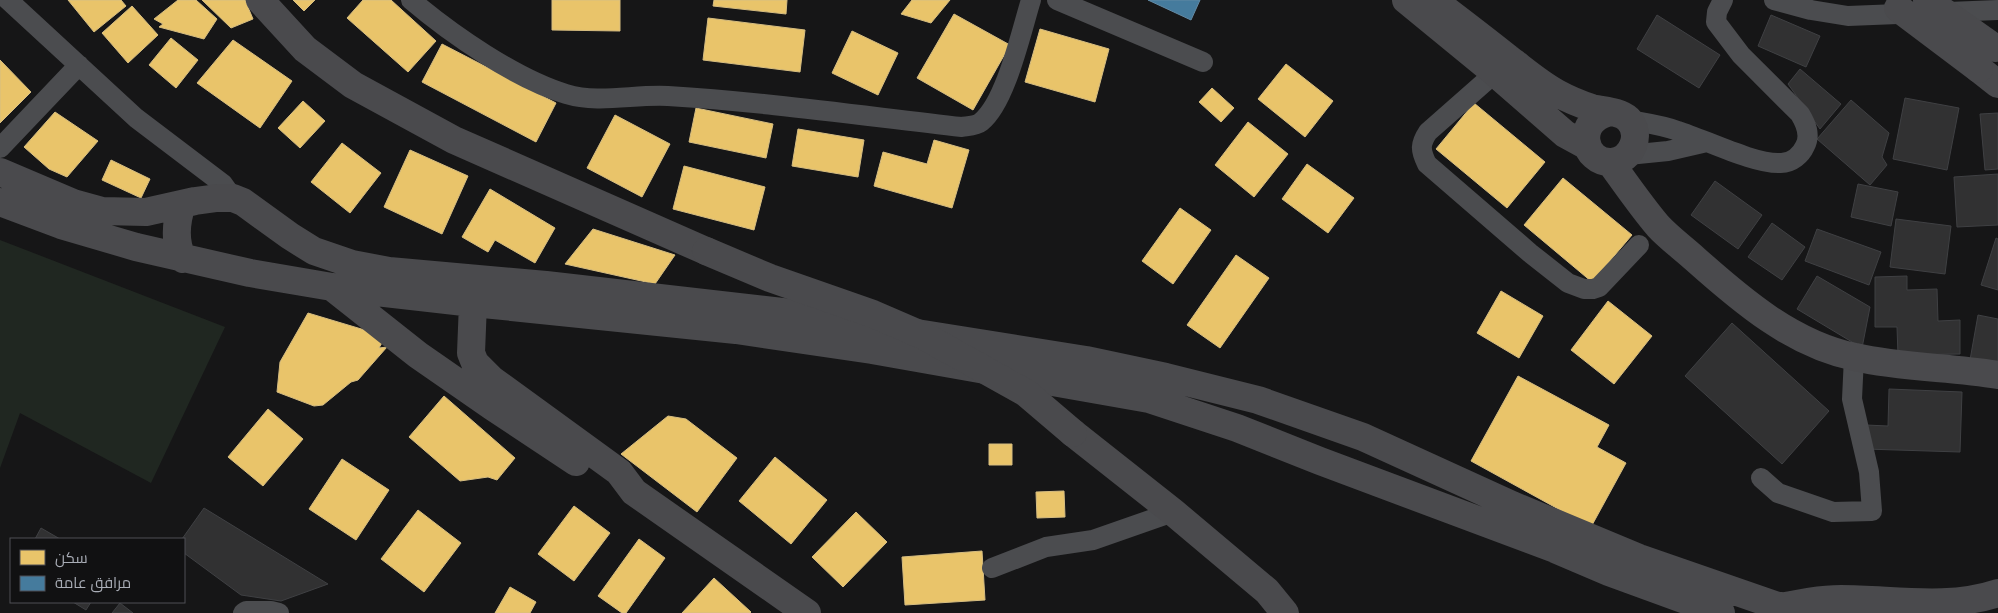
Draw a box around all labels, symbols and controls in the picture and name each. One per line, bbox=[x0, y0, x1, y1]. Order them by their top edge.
legend bbox=[10, 538, 185, 603]
text: سكن bbox=[55, 548, 88, 568]
text: مرافق عامة bbox=[55, 573, 131, 593]

